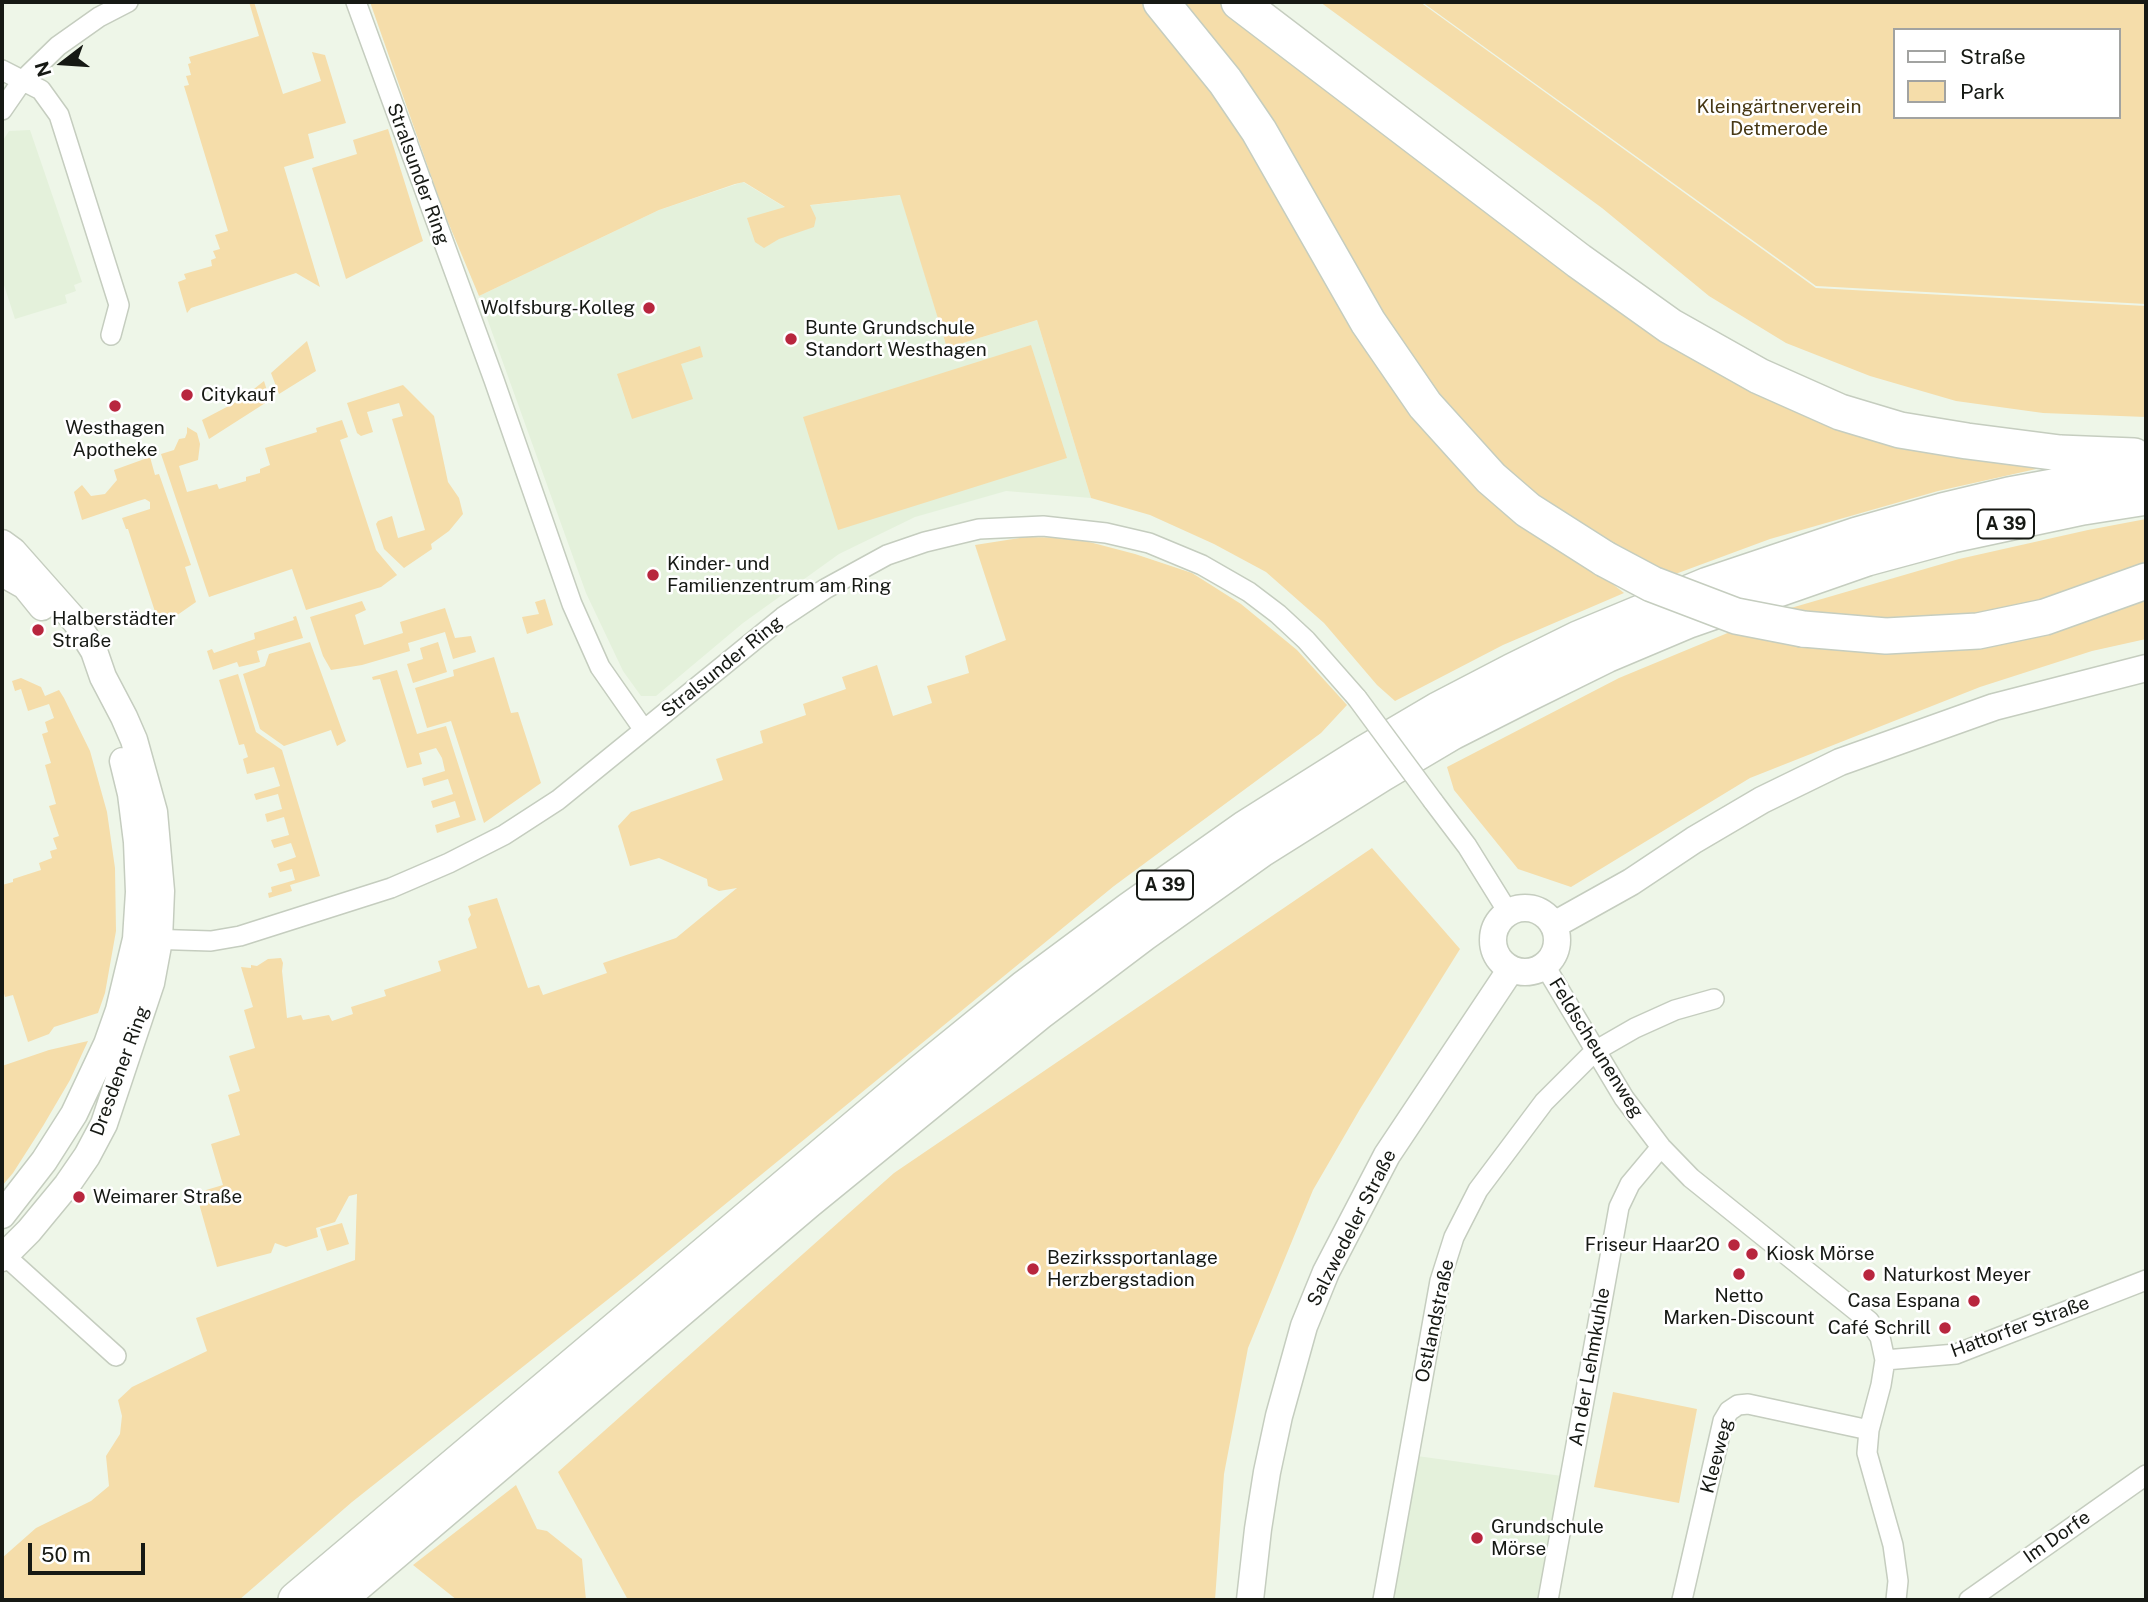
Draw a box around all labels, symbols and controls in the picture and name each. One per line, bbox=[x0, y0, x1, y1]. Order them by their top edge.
north arrow bbox=[28, 28, 98, 98]
legend bbox=[1892, 28, 2120, 119]
text: Straße bbox=[1960, 44, 2026, 69]
text: N bbox=[30, 59, 56, 79]
text: Park bbox=[1960, 79, 2005, 104]
park label: Kleingärtnerverein Detmerode bbox=[1697, 96, 1861, 140]
street label: Stralsunder Ring bbox=[382, 100, 454, 248]
place label: Wolfsburg-Kolleg bbox=[480, 297, 635, 319]
marker: Wolfsburg-Kolleg bbox=[641, 300, 657, 316]
place label: Bunte Grundschule Standort Westhagen bbox=[805, 317, 987, 361]
marker: Bunte Grundschule Standort Westhagen bbox=[783, 331, 799, 347]
place label: Citykauf bbox=[201, 384, 276, 406]
marker: Citykauf bbox=[179, 387, 195, 403]
marker: Westhagen Apotheke bbox=[107, 398, 123, 414]
place label: Westhagen Apotheke bbox=[65, 417, 165, 461]
road number: A 39 bbox=[1978, 510, 2034, 538]
place label: Kinder- und Familienzentrum am Ring bbox=[667, 553, 891, 597]
marker: Kinder- und Familienzentrum am Ring bbox=[645, 567, 661, 583]
place label: Halberstädter Straße bbox=[52, 608, 176, 652]
street label: Stralsunder Ring bbox=[657, 611, 787, 723]
marker: Halberstädter Straße bbox=[30, 622, 46, 638]
road number: A 39 bbox=[1137, 870, 1193, 900]
street label: Feldscheunenweg bbox=[1544, 974, 1648, 1122]
street label: Dresdener Ring bbox=[86, 1003, 154, 1139]
street label: Salzwedeler Straße bbox=[1303, 1146, 1401, 1310]
place label: Weimarer Straße bbox=[93, 1186, 242, 1208]
marker: Weimarer Straße bbox=[71, 1189, 87, 1205]
place label: Friseur Haar2O bbox=[1585, 1234, 1720, 1256]
marker: Friseur Haar2O bbox=[1726, 1237, 1742, 1253]
place label: Kiosk Mörse bbox=[1766, 1243, 1874, 1265]
marker: Kiosk Mörse bbox=[1744, 1246, 1760, 1262]
place label: Bezirkssportanlage Herzbergstadion bbox=[1047, 1247, 1218, 1291]
street label: Ostlandstraße bbox=[1411, 1257, 1459, 1385]
marker: Bezirkssportanlage Herzbergstadion bbox=[1025, 1261, 1041, 1277]
place label: Naturkost Meyer bbox=[1883, 1264, 2031, 1286]
marker: Netto Marken-Discount bbox=[1731, 1266, 1747, 1282]
marker: Naturkost Meyer bbox=[1861, 1267, 1877, 1283]
place label: Netto Marken-Discount bbox=[1663, 1285, 1815, 1329]
street label: An der Lehmkuhle bbox=[1565, 1286, 1615, 1448]
place label: Casa Espana bbox=[1848, 1290, 1960, 1312]
street label: Hattorfer Straße bbox=[1947, 1291, 2093, 1363]
marker: Casa Espana bbox=[1966, 1293, 1982, 1309]
place label: Café Schrill bbox=[1828, 1317, 1931, 1339]
marker: Café Schrill bbox=[1937, 1320, 1953, 1336]
street label: Kleeweg bbox=[1696, 1416, 1738, 1496]
street label: Im Dorfe bbox=[2019, 1506, 2095, 1568]
place label: Grundschule Mörse bbox=[1491, 1516, 1604, 1560]
scale bar bbox=[32, 1528, 149, 1572]
marker: Grundschule Mörse bbox=[1469, 1530, 1485, 1546]
text: 50 m bbox=[41, 1542, 91, 1567]

